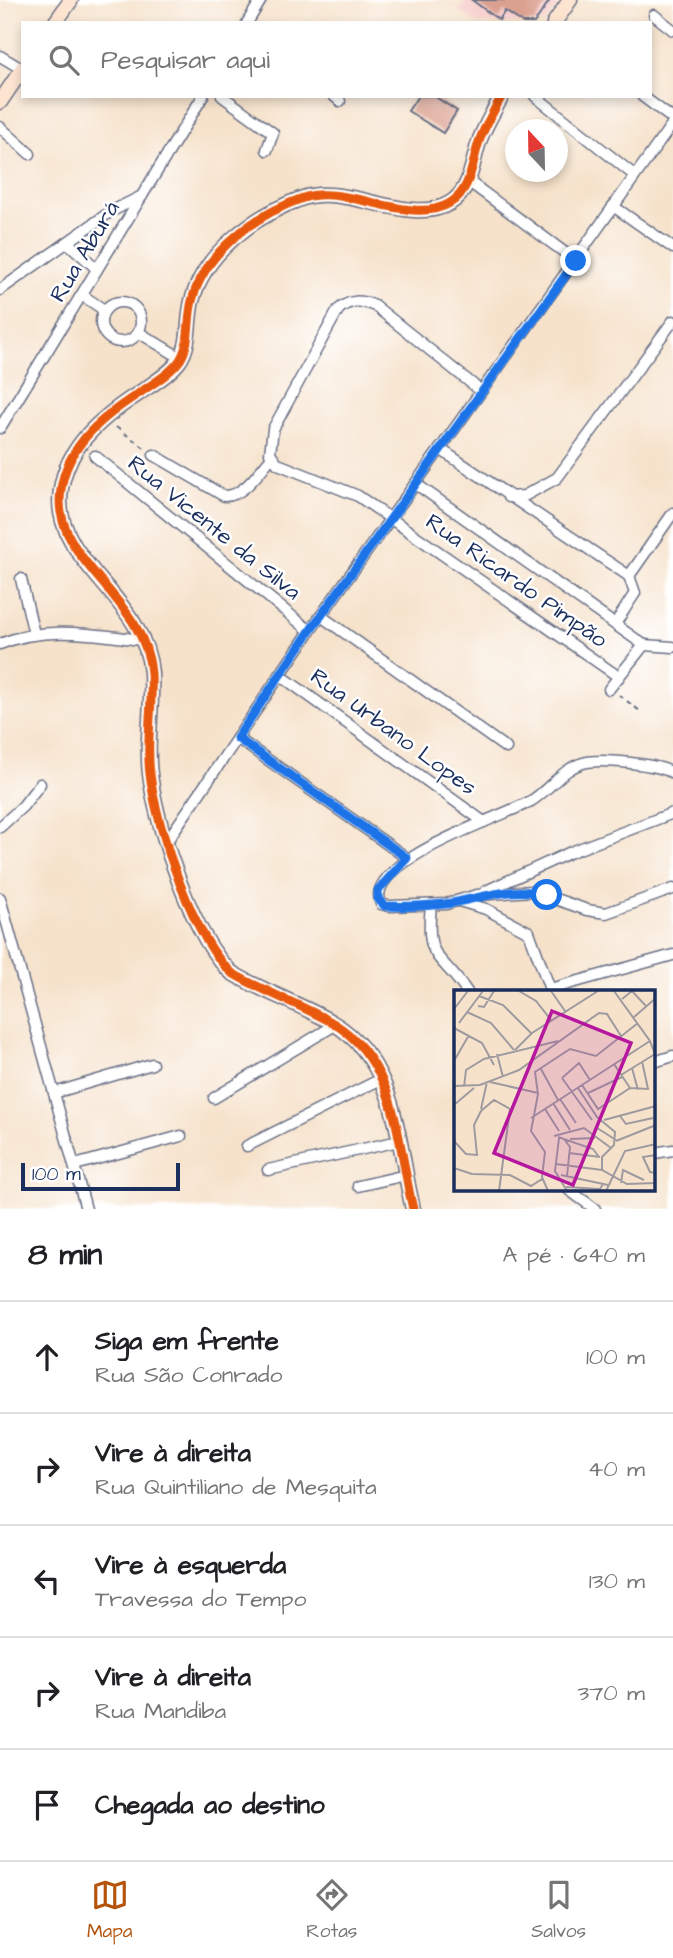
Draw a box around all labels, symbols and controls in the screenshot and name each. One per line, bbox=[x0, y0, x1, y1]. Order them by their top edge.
search box bbox=[21, 21, 652, 98]
icon: search bbox=[45, 41, 83, 79]
text: Pesquisar aqui bbox=[101, 42, 270, 78]
north arrow bbox=[505, 119, 568, 182]
street label: Rua Aburá bbox=[42, 195, 128, 308]
route end bbox=[560, 245, 591, 276]
street label: Rua Vicente da Silva bbox=[121, 448, 308, 608]
street label: Rua Ricardo Pimpão bbox=[419, 506, 614, 656]
street label: Rua Urbano Lopes bbox=[304, 661, 483, 803]
route start bbox=[531, 879, 562, 910]
inset map bbox=[454, 990, 656, 1192]
scale bar bbox=[21, 1160, 180, 1192]
text: 100 m bbox=[32, 1161, 81, 1188]
text: 8 min bbox=[28, 1234, 102, 1276]
text: A pé · 640 m bbox=[502, 1239, 645, 1271]
text: Siga em frente bbox=[95, 1323, 279, 1359]
icon: ahead bbox=[28, 1338, 66, 1376]
text: 100 m bbox=[586, 1341, 645, 1373]
text: Rua São Conrado bbox=[95, 1359, 282, 1391]
text: Vire à direita bbox=[95, 1435, 251, 1471]
icon: right bbox=[28, 1450, 66, 1488]
text: 40 m bbox=[588, 1453, 645, 1485]
text: Rua Quintiliano de Mesquita bbox=[95, 1471, 377, 1503]
text: Vire à esquerda bbox=[95, 1547, 286, 1583]
icon: left bbox=[28, 1562, 66, 1600]
text: 130 m bbox=[589, 1565, 645, 1597]
text: Travessa do Tempo bbox=[95, 1583, 306, 1615]
text: Vire à direita bbox=[95, 1659, 251, 1695]
icon: right bbox=[28, 1674, 66, 1712]
text: 370 m bbox=[578, 1677, 645, 1709]
text: Rua Mandiba bbox=[95, 1695, 226, 1727]
icon: arrive bbox=[28, 1786, 66, 1824]
text: Chegada ao destino bbox=[95, 1787, 325, 1823]
tab: Mapa bbox=[87, 1876, 133, 1945]
tab: Rotas bbox=[306, 1876, 357, 1945]
tab: Salvos bbox=[531, 1876, 586, 1945]

